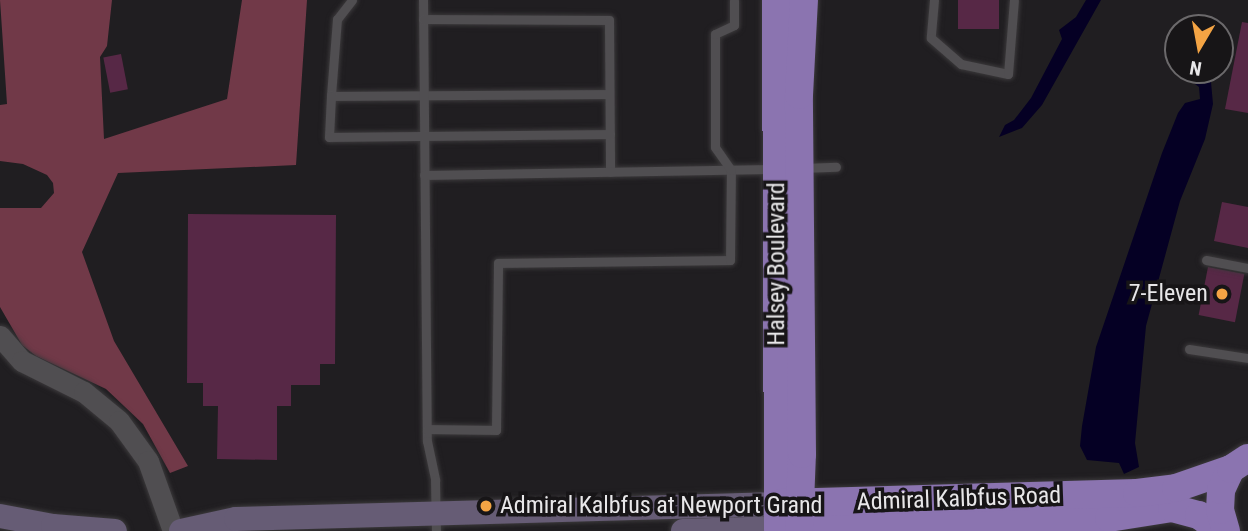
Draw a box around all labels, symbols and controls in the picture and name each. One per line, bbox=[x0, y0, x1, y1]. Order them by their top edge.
north arrow bbox=[1164, 14, 1234, 84]
text: N bbox=[1188, 56, 1203, 81]
street label: Halsey Boulevard bbox=[763, 182, 791, 346]
place label: 7-Eleven bbox=[1129, 280, 1208, 308]
marker: 7-Eleven bbox=[1214, 286, 1230, 302]
street label: Admiral Kalbfus Road bbox=[856, 481, 1062, 517]
place label: Admiral Kalbfus at Newport Grand bbox=[500, 492, 823, 520]
marker: Admiral Kalbfus at Newport Grand bbox=[478, 498, 494, 514]

